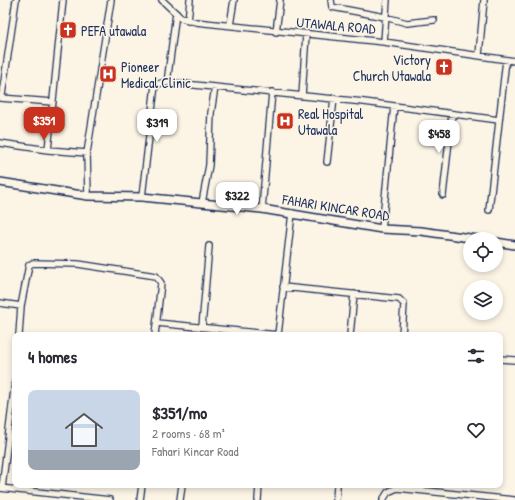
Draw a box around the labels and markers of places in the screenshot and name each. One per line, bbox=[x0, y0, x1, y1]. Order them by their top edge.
church icon: PEFA utawala bbox=[58, 20, 78, 40]
place label: PEFA utawala bbox=[81, 21, 147, 40]
place label: Victory Church Utawala bbox=[353, 50, 432, 85]
place label: Pioneer Medical Clinic bbox=[121, 57, 191, 92]
church icon: Victory Church Utawala bbox=[434, 57, 454, 77]
hospital icon: Pioneer Medical Clinic bbox=[98, 64, 118, 84]
place label: Real Hospital Utawala bbox=[298, 104, 363, 139]
pin: $351 bbox=[20, 107, 68, 141]
pin: $319 bbox=[133, 109, 181, 143]
hospital icon: Real Hospital Utawala bbox=[275, 111, 295, 131]
pin: $458 bbox=[415, 120, 463, 154]
pin: $322 bbox=[213, 182, 261, 216]

